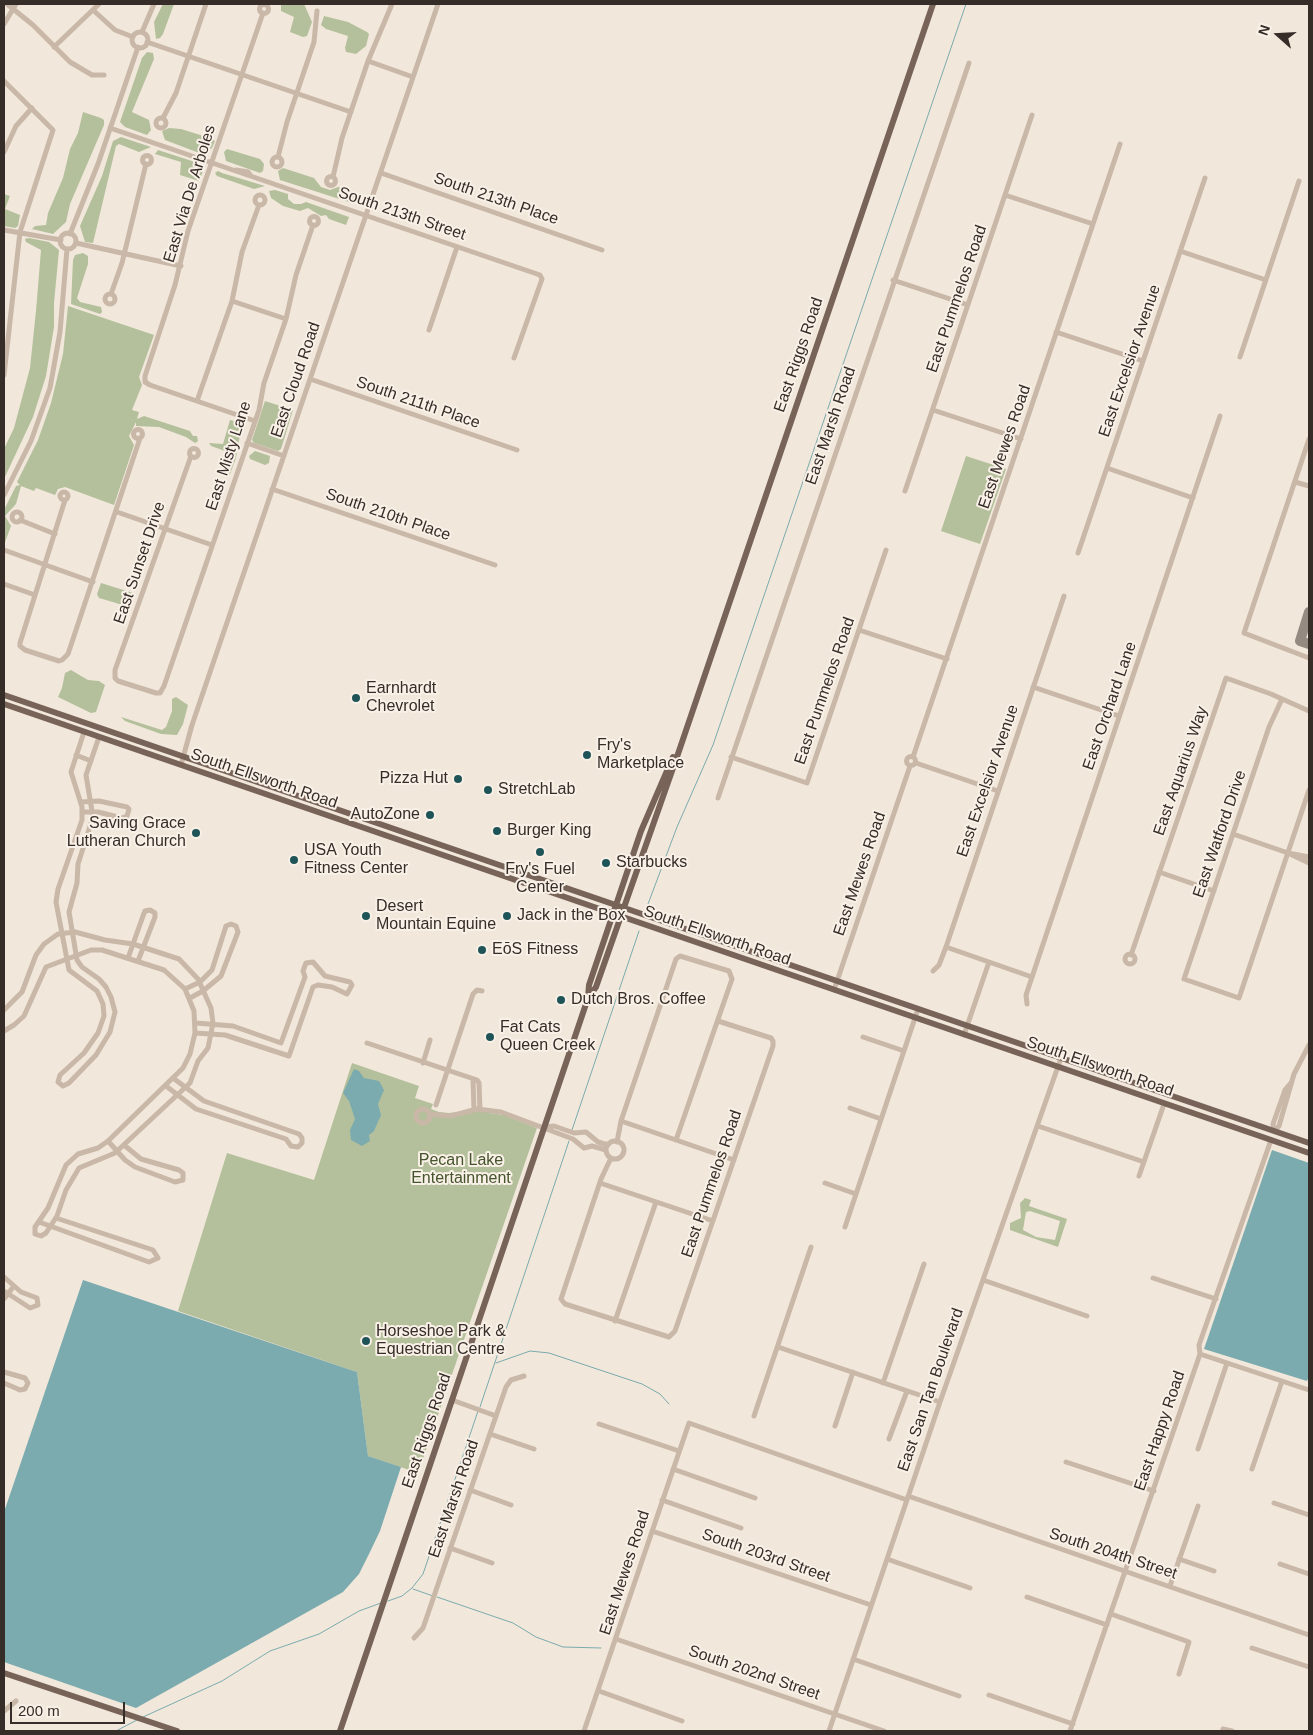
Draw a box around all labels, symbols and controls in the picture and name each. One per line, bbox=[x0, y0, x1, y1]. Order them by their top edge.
north arrow bbox=[1253, 10, 1303, 60]
text: N bbox=[1255, 23, 1273, 38]
street label: East Via De Arboles bbox=[160, 123, 220, 265]
street label: South 213th Place bbox=[431, 169, 561, 229]
street label: South 213th Street bbox=[336, 183, 468, 245]
street label: East Pummelos Road bbox=[923, 223, 991, 375]
street label: East Excelsior Avenue bbox=[1095, 282, 1165, 440]
street label: East Riggs Road bbox=[770, 295, 828, 415]
street label: East Cloud Road bbox=[267, 320, 325, 440]
street label: East Marsh Road bbox=[802, 364, 860, 488]
street label: South 211th Place bbox=[354, 373, 482, 433]
street label: East Mewes Road bbox=[975, 382, 1035, 512]
street label: East Misty Lane bbox=[202, 399, 256, 513]
street label: South 210th Place bbox=[323, 485, 453, 545]
street label: East Sunset Drive bbox=[110, 499, 170, 627]
street label: East Pummelos Road bbox=[791, 615, 859, 767]
street label: East Orchard Lane bbox=[1079, 639, 1141, 773]
place label: Earnhardt Chevrolet bbox=[366, 679, 436, 717]
marker: Earnhardt Chevrolet bbox=[350, 692, 362, 704]
street label: East Excelsior Avenue bbox=[953, 702, 1023, 860]
street label: East Aquarius Way bbox=[1150, 704, 1212, 838]
place label: Fry's Marketplace bbox=[597, 736, 684, 774]
street label: South Ellsworth Road bbox=[188, 745, 340, 813]
marker: Fry's Marketplace bbox=[581, 749, 593, 761]
street label: East Watford Drive bbox=[1189, 768, 1251, 900]
place label: Pizza Hut bbox=[380, 769, 448, 789]
marker: Pizza Hut bbox=[452, 773, 464, 785]
place label: StretchLab bbox=[498, 780, 575, 800]
marker: StretchLab bbox=[482, 784, 494, 796]
place label: AutoZone bbox=[351, 805, 420, 825]
marker: AutoZone bbox=[424, 809, 436, 821]
street label: East Mewes Road bbox=[830, 809, 890, 939]
place label: Saving Grace Lutheran Church bbox=[67, 814, 186, 852]
place label: Burger King bbox=[507, 821, 591, 841]
marker: Burger King bbox=[491, 825, 503, 837]
marker: Saving Grace Lutheran Church bbox=[190, 827, 202, 839]
place label: USA Youth Fitness Center bbox=[304, 841, 408, 879]
marker: Fry's Fuel Center bbox=[534, 846, 546, 858]
place label: Starbucks bbox=[616, 853, 687, 873]
marker: USA Youth Fitness Center bbox=[288, 854, 300, 866]
marker: Starbucks bbox=[600, 857, 612, 869]
place label: Fry's Fuel Center bbox=[505, 860, 575, 898]
place label: Desert Mountain Equine bbox=[376, 897, 496, 935]
street label: South Ellsworth Road bbox=[641, 902, 793, 970]
place label: Jack in the Box bbox=[517, 906, 626, 926]
marker: Desert Mountain Equine bbox=[360, 910, 372, 922]
marker: Jack in the Box bbox=[501, 910, 513, 922]
place label: EōS Fitness bbox=[492, 940, 578, 960]
marker: EōS Fitness bbox=[476, 944, 488, 956]
place label: Dutch Bros. Coffee bbox=[571, 990, 706, 1010]
marker: Dutch Bros. Coffee bbox=[555, 994, 567, 1006]
place label: Fat Cats Queen Creek bbox=[500, 1018, 595, 1056]
marker: Fat Cats Queen Creek bbox=[484, 1031, 496, 1043]
street label: South Ellsworth Road bbox=[1024, 1033, 1176, 1101]
street label: East Pummelos Road bbox=[678, 1108, 746, 1260]
park label: Pecan Lake Entertainment bbox=[411, 1151, 511, 1189]
street label: East San Tan Boulevard bbox=[894, 1306, 968, 1474]
place label: Horseshoe Park & Equestrian Centre bbox=[376, 1322, 506, 1360]
marker: Horseshoe Park & Equestrian Centre bbox=[360, 1335, 372, 1347]
street label: East Happy Road bbox=[1131, 1369, 1189, 1493]
street label: East Riggs Road bbox=[398, 1371, 456, 1491]
street label: East Marsh Road bbox=[425, 1437, 483, 1561]
street label: East Mewes Road bbox=[596, 1508, 654, 1638]
street label: South 204th Street bbox=[1047, 1524, 1179, 1584]
street label: South 203rd Street bbox=[699, 1525, 833, 1587]
street label: South 202nd Street bbox=[686, 1641, 822, 1705]
scale bar bbox=[12, 1692, 128, 1724]
text: 200 m bbox=[18, 1702, 60, 1719]

